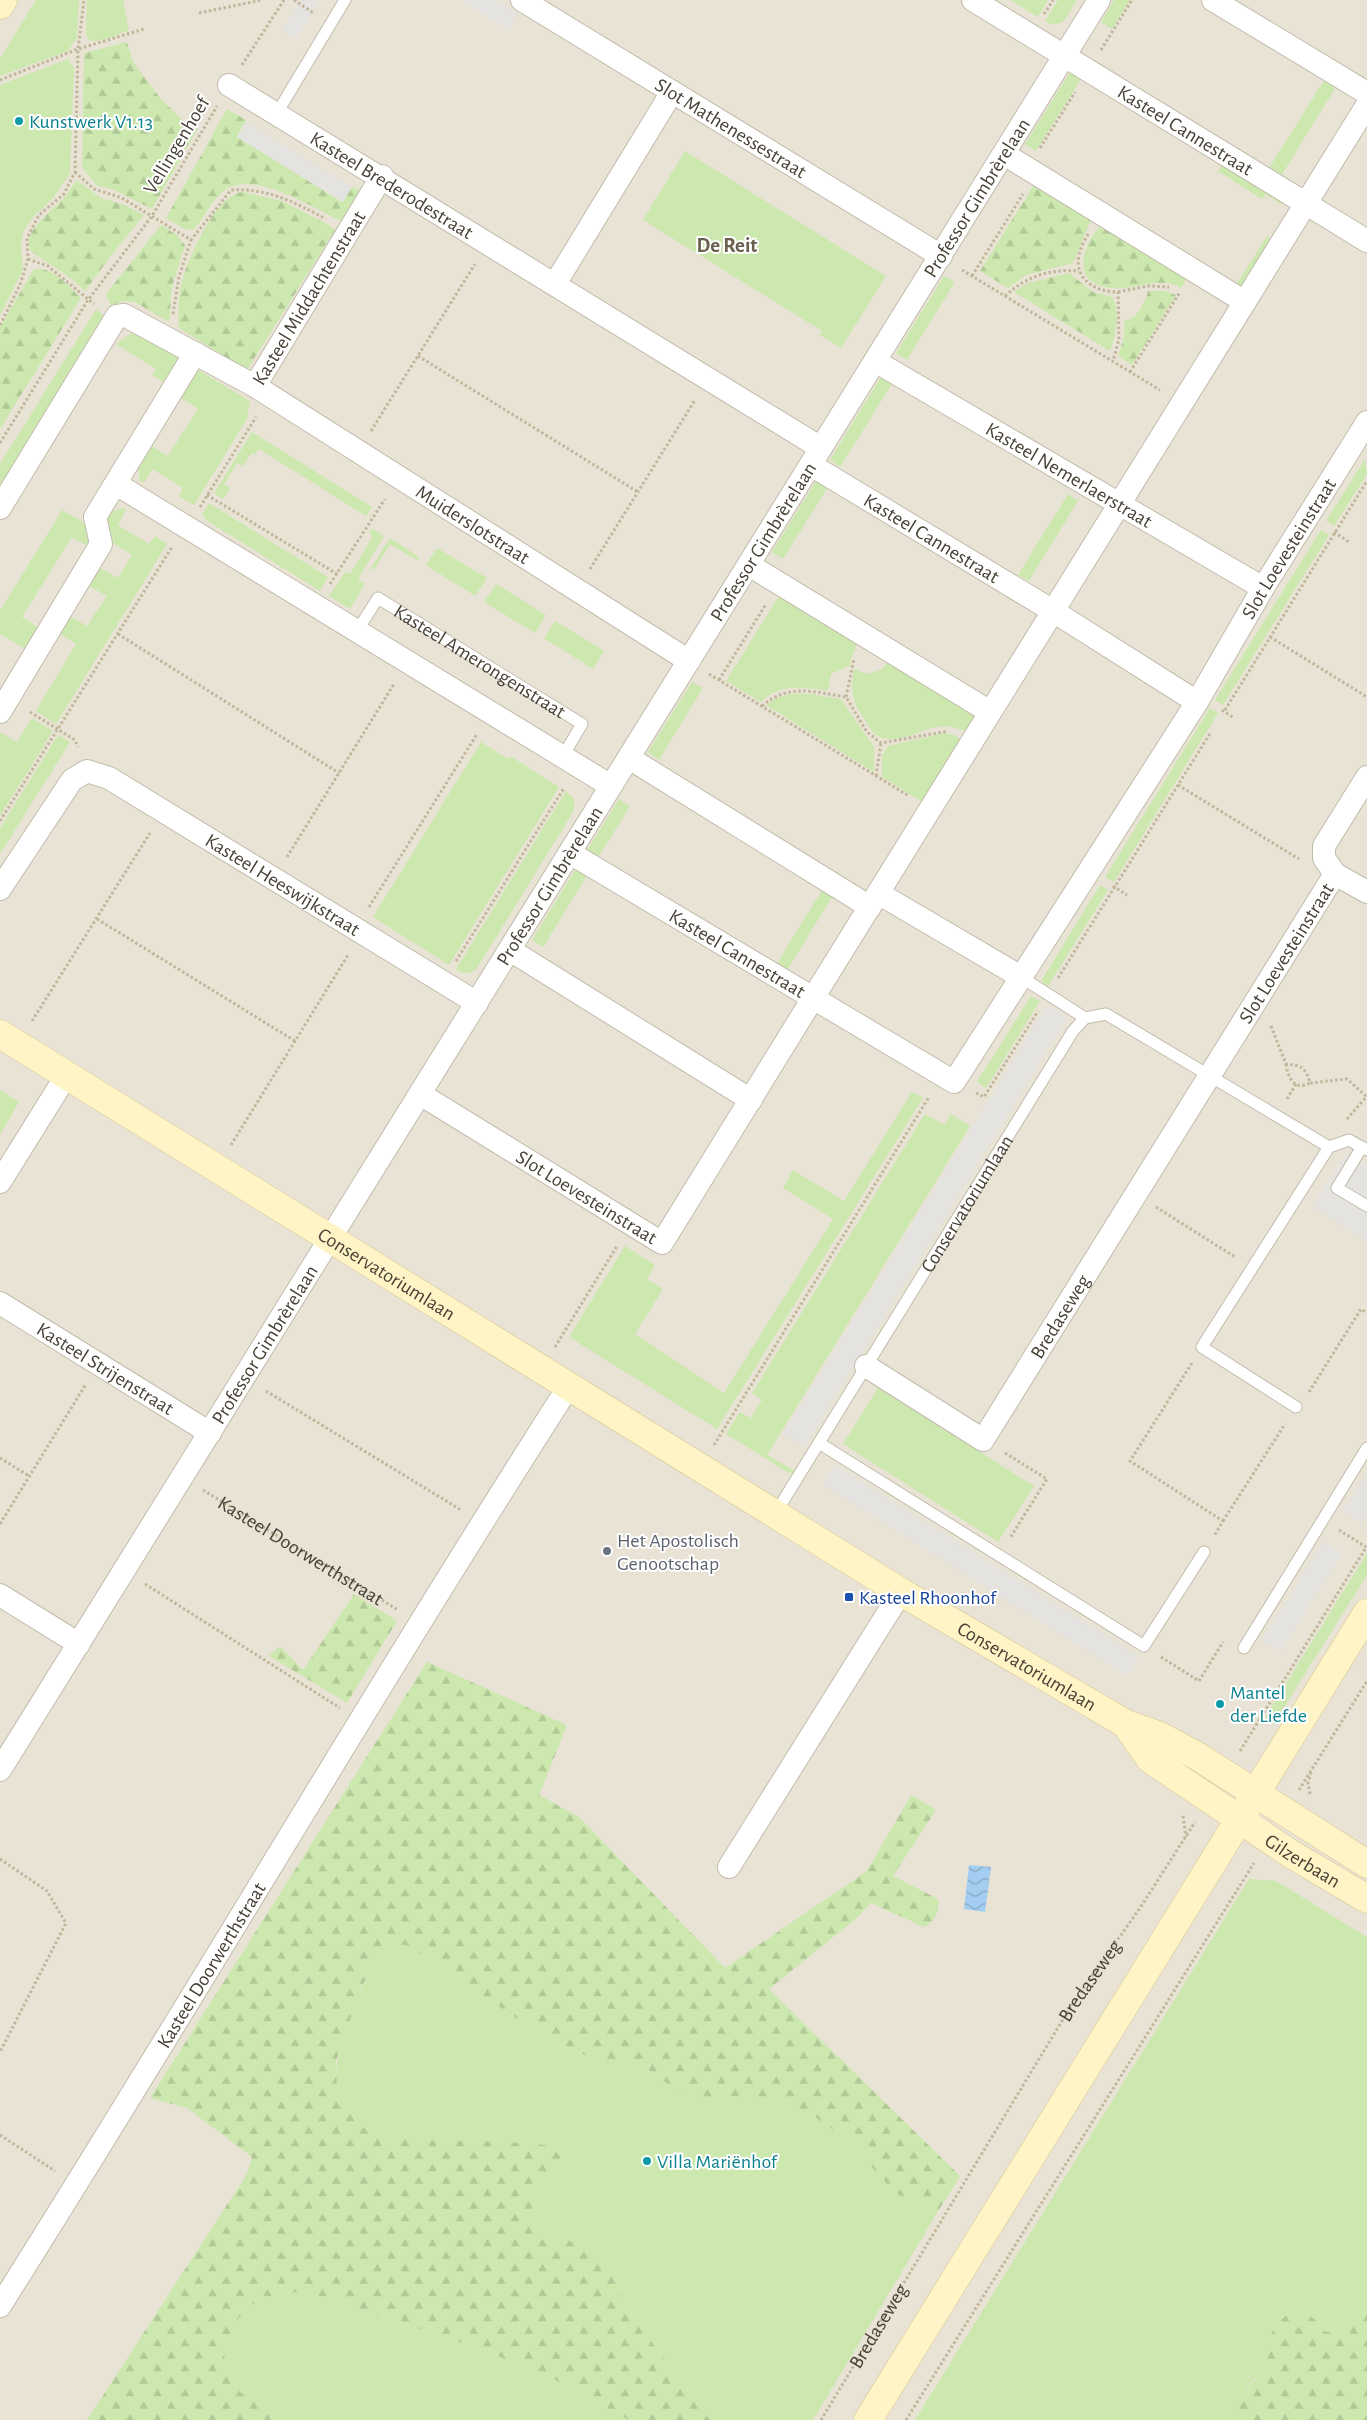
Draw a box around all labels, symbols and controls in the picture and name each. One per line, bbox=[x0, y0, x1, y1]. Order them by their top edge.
street label: Slot Mathenessestraat bbox=[651, 75, 810, 183]
street label: Kasteel Cannestraat bbox=[1114, 82, 1256, 180]
street label: Vellingenhoef bbox=[140, 93, 214, 198]
place label: Kunstwerk V1.13 bbox=[29, 112, 153, 132]
marker: Kunstwerk V1.13 bbox=[13, 115, 25, 127]
street label: Professor Gimbrèrelaan bbox=[920, 115, 1034, 281]
street label: Kasteel Brederodestraat bbox=[306, 128, 477, 243]
street label: Kasteel Middachtenstraat bbox=[249, 207, 370, 389]
district label: De Reit bbox=[697, 235, 757, 256]
street label: Kasteel Nemerlaerstraat bbox=[982, 419, 1156, 532]
street label: Professor Gimbrèrelaan bbox=[707, 459, 820, 625]
street label: Slot Loevesteinstraat bbox=[1238, 475, 1340, 622]
street label: Muiderslotstraat bbox=[412, 482, 533, 569]
street label: Kasteel Cannestraat bbox=[860, 490, 1003, 587]
street label: Kasteel Amerongenstraat bbox=[390, 601, 569, 723]
street label: Professor Gimbrèrelaan bbox=[493, 803, 607, 969]
street label: Kasteel Heeswijkstraat bbox=[202, 830, 364, 940]
street label: Slot Loevesteinstraat bbox=[1236, 879, 1338, 1027]
street label: Kasteel Cannestraat bbox=[666, 906, 809, 1002]
street label: Conservatoriumlaan bbox=[918, 1132, 1017, 1276]
street label: Slot Loevesteinstraat bbox=[513, 1147, 661, 1249]
street label: Conservatoriumlaan bbox=[314, 1224, 458, 1324]
street label: Professor Gimbrèrelaan bbox=[208, 1262, 322, 1428]
street label: Bredaseweg bbox=[1027, 1271, 1094, 1362]
street label: Kasteel Strijenstraat bbox=[33, 1319, 178, 1419]
street label: Kasteel Doorwerthstraat bbox=[214, 1493, 387, 1610]
place label: Het Apostolisch Genootschap bbox=[617, 1531, 739, 1574]
marker: Het Apostolisch Genootschap bbox=[601, 1545, 613, 1557]
place label: Kasteel Rhoonhof bbox=[859, 1588, 997, 1608]
marker: Kasteel Rhoonhof bbox=[843, 1591, 855, 1603]
street label: Conservatoriumlaan bbox=[954, 1618, 1100, 1715]
place label: Mantel der Liefde bbox=[1230, 1683, 1307, 1726]
marker: Mantel der Liefde bbox=[1214, 1698, 1226, 1710]
street label: Gilzerbaan bbox=[1261, 1831, 1344, 1892]
street label: Kasteel Doorwerthstraat bbox=[154, 1879, 270, 2052]
street label: Bredaseweg bbox=[1055, 1936, 1125, 2025]
place label: Villa Mariënhof bbox=[657, 2152, 778, 2172]
marker: Villa Mariënhof bbox=[641, 2155, 653, 2167]
street label: Bredaseweg bbox=[846, 2281, 912, 2372]

